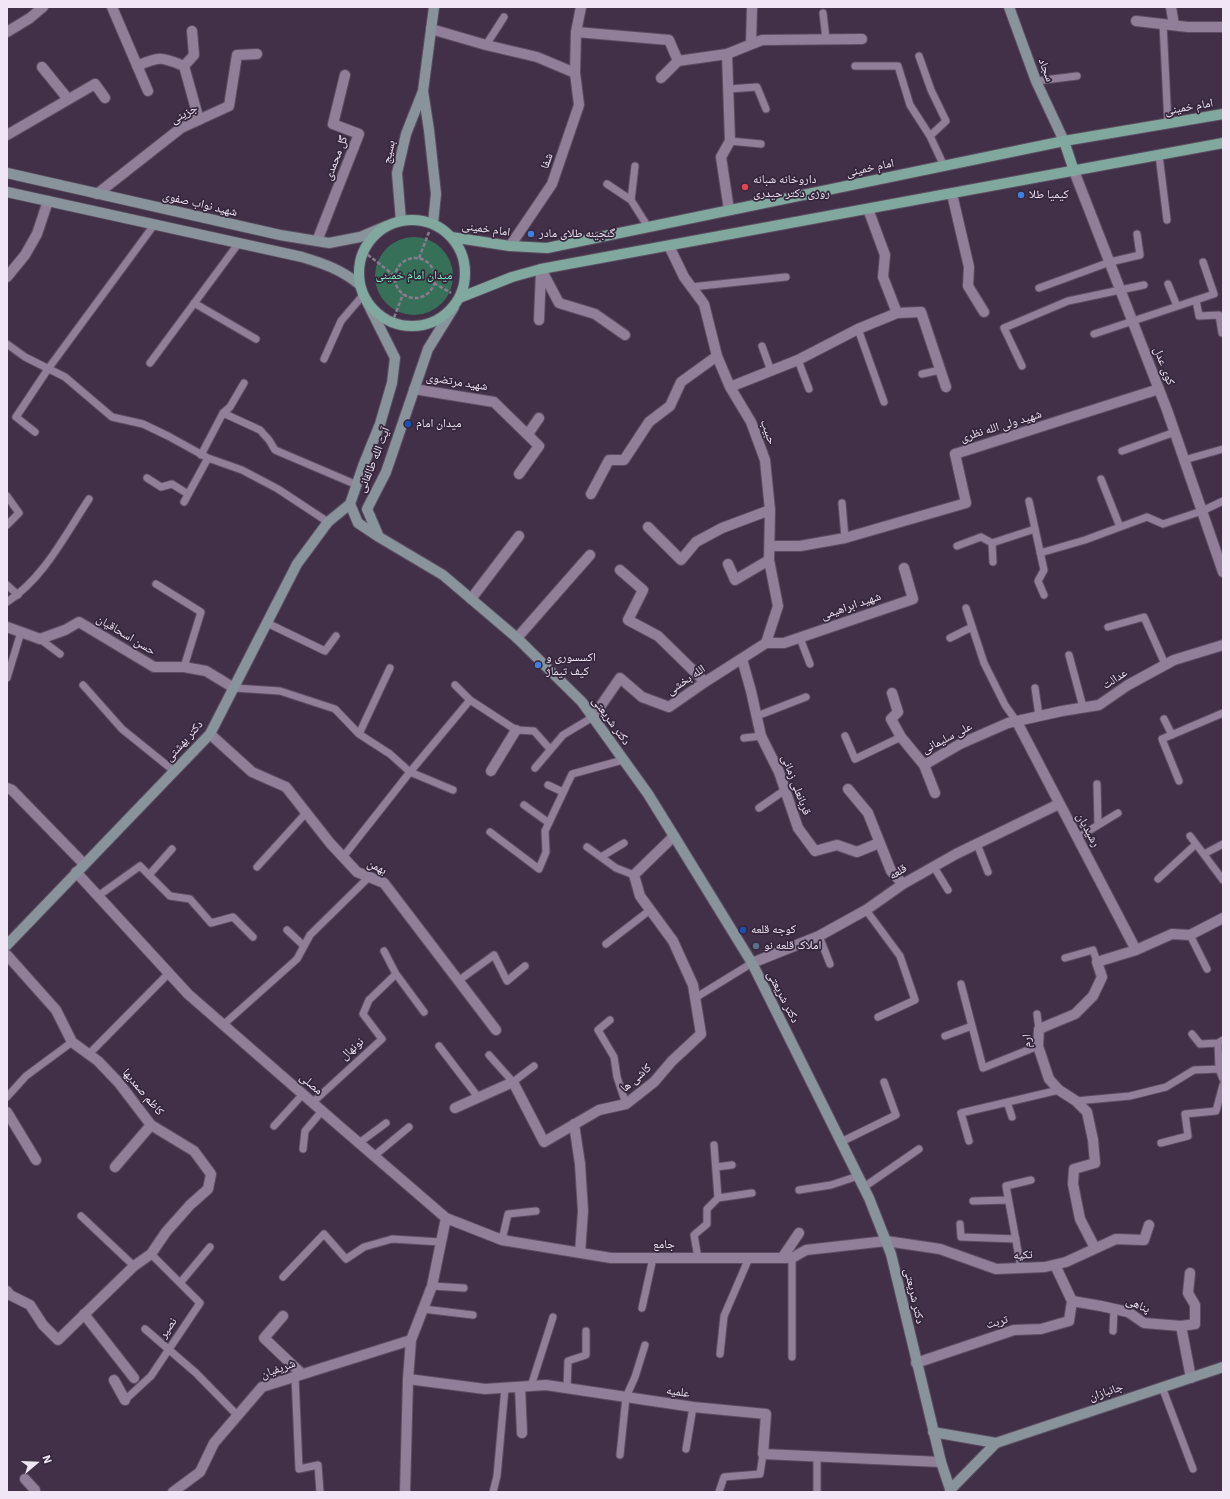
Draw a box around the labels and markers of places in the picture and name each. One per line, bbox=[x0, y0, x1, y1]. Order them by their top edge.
place label: داروخانه شبانه روزی دکتر حیدری bbox=[753, 173, 830, 201]
marker: داروخانه شبانه روزی دکتر حیدری bbox=[740, 182, 750, 192]
place label: کیمیا طلا bbox=[1029, 188, 1069, 202]
marker: کیمیا طلا bbox=[1016, 190, 1026, 200]
place label: گنجینه طلای مادر bbox=[539, 227, 615, 241]
marker: گنجینه طلای مادر bbox=[526, 229, 536, 239]
place label: میدان امام bbox=[416, 417, 461, 431]
marker: میدان امام bbox=[403, 419, 413, 429]
place label: اکسسوری و کیف تیماژ bbox=[546, 651, 596, 679]
marker: اکسسوری و کیف تیماژ bbox=[533, 660, 543, 670]
place label: کوجه قلعه bbox=[751, 923, 796, 937]
marker: کوجه قلعه bbox=[738, 925, 748, 935]
place label: املاک قلعه نو bbox=[764, 939, 821, 953]
marker: املاک قلعه نو bbox=[751, 941, 761, 951]

